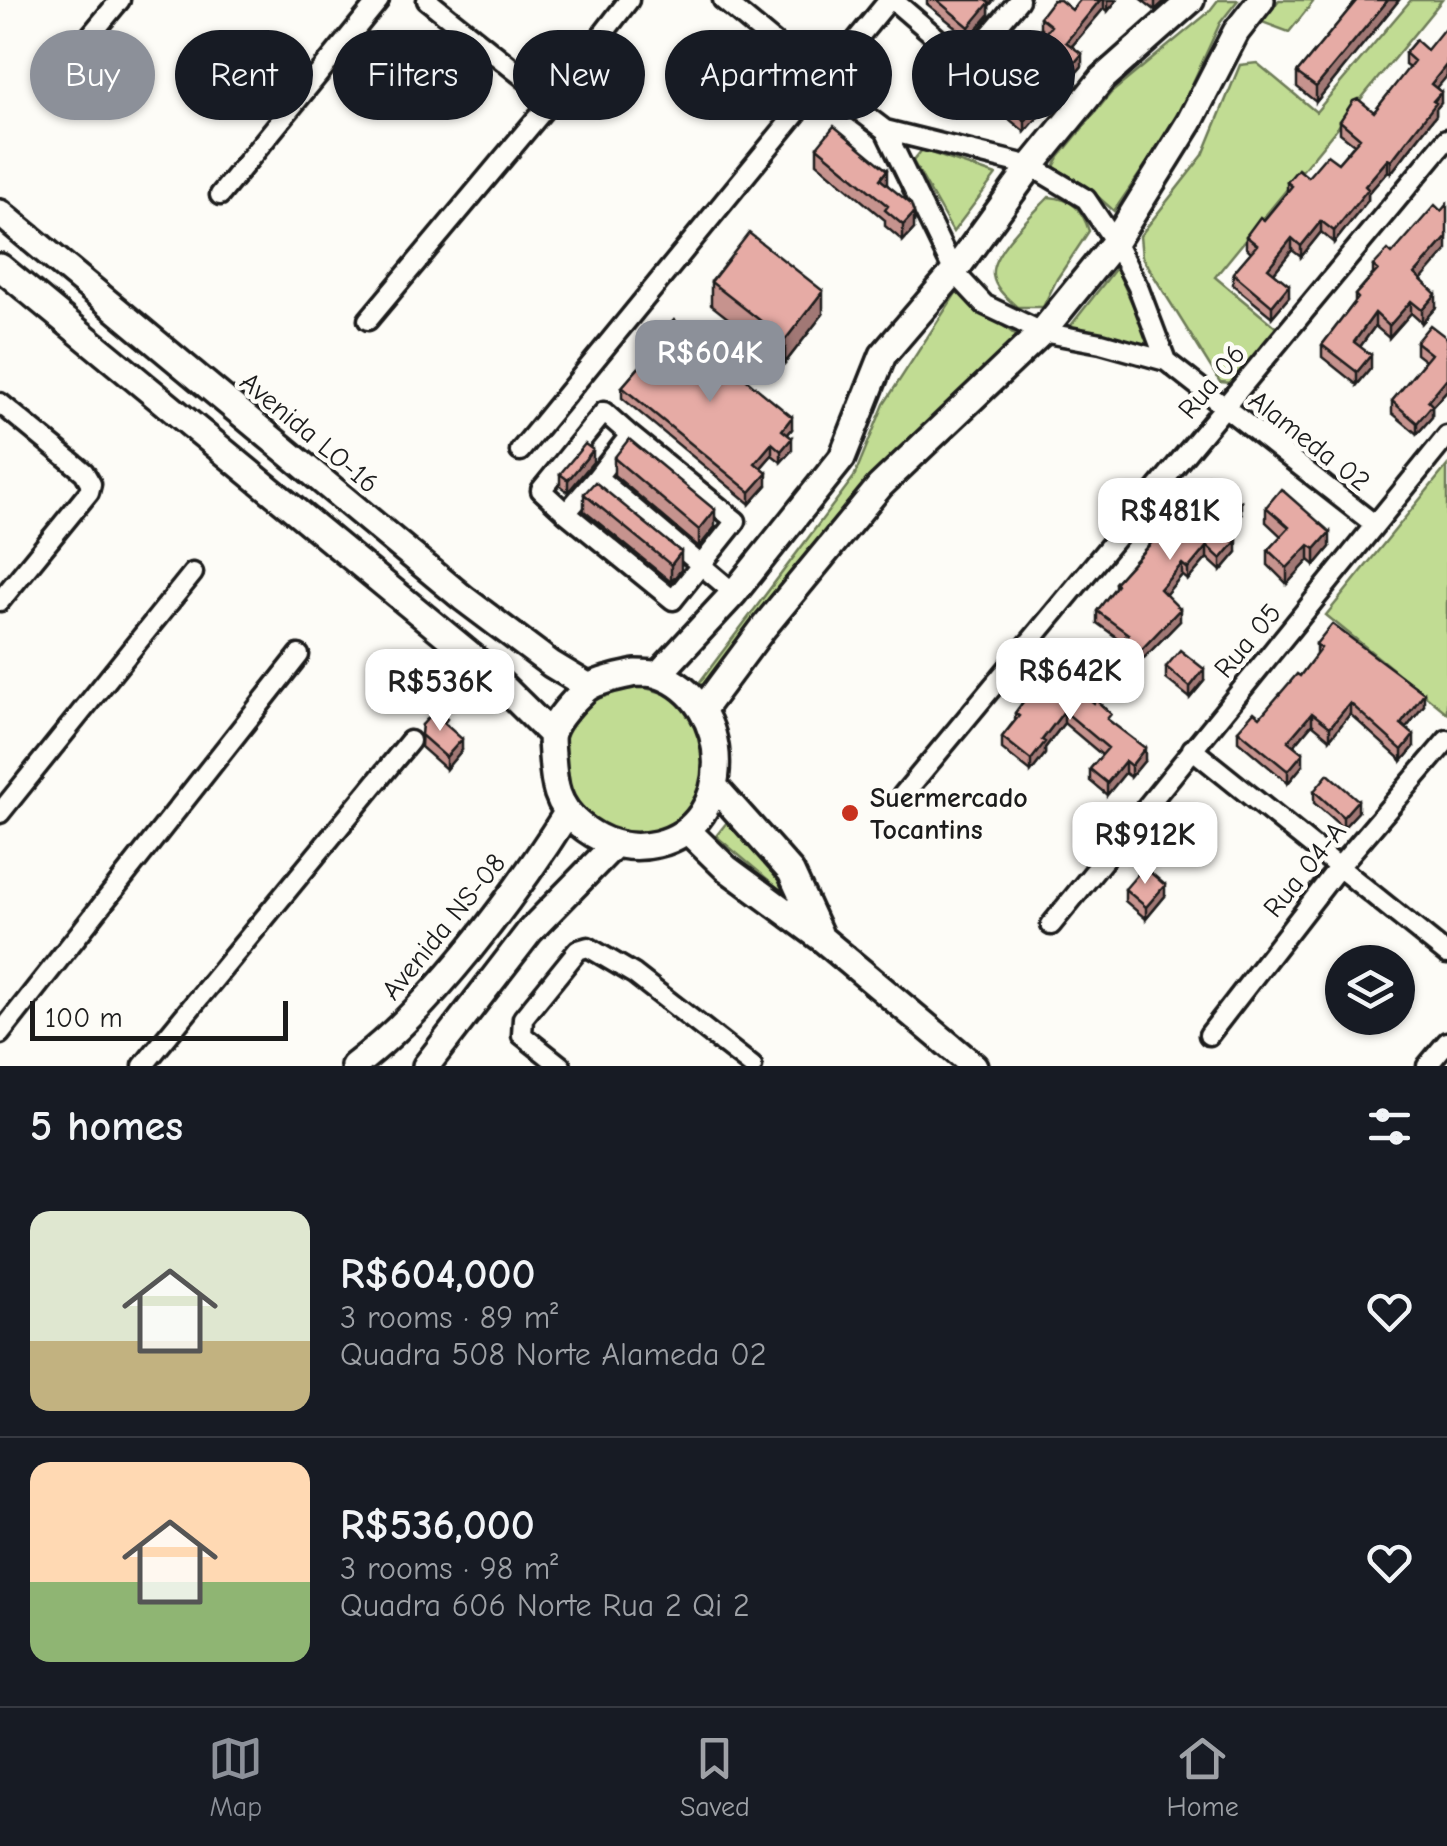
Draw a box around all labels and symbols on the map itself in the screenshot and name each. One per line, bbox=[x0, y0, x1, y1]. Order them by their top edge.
pin: R$604K bbox=[629, 320, 791, 405]
street label: Rua 06 bbox=[1172, 338, 1252, 425]
street label: Avenida LO-16 bbox=[234, 366, 385, 500]
street label: Alameda 02 bbox=[1243, 384, 1376, 498]
pin: R$481K bbox=[1089, 478, 1251, 563]
street label: Rua 05 bbox=[1208, 597, 1288, 684]
pin: R$642K bbox=[989, 638, 1151, 723]
pin: R$536K bbox=[359, 649, 521, 734]
place label: Suermercado Tocantins bbox=[870, 782, 1028, 846]
marker: Suermercado Tocantins bbox=[839, 802, 861, 824]
pin: R$912K bbox=[1064, 802, 1226, 887]
street label: Rua 04-A bbox=[1257, 816, 1353, 924]
street label: Avenida NS-08 bbox=[375, 847, 512, 1006]
scale bar bbox=[30, 996, 288, 1040]

